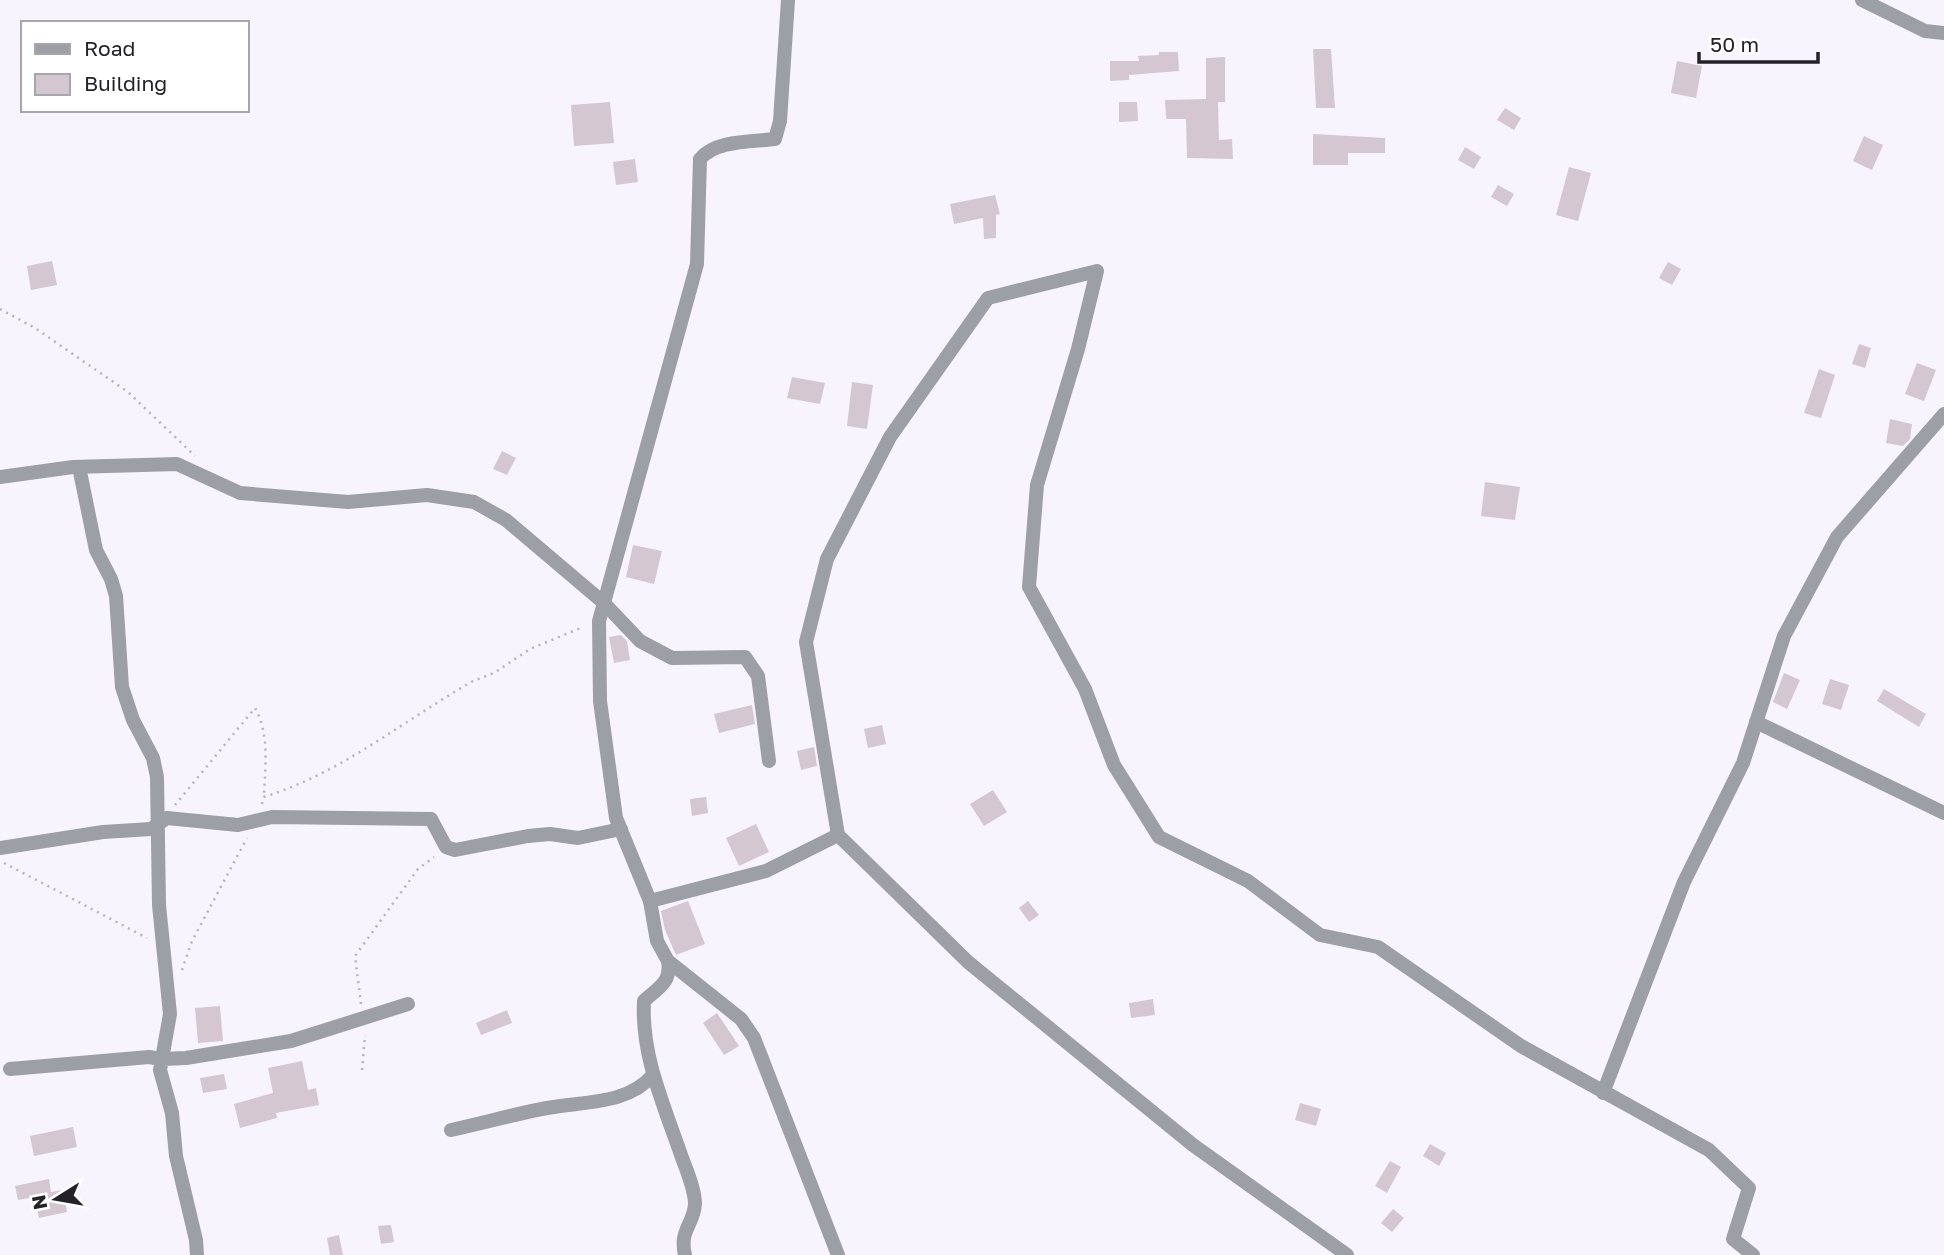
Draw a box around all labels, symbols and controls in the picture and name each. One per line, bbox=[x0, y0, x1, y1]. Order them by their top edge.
legend bbox=[21, 21, 248, 112]
scale bar bbox=[1699, 21, 1818, 65]
text: 50 m bbox=[1710, 31, 1759, 57]
text: Road bbox=[84, 35, 135, 61]
text: Building bbox=[84, 70, 167, 96]
north arrow bbox=[21, 1164, 91, 1234]
text: N bbox=[26, 1193, 51, 1212]

